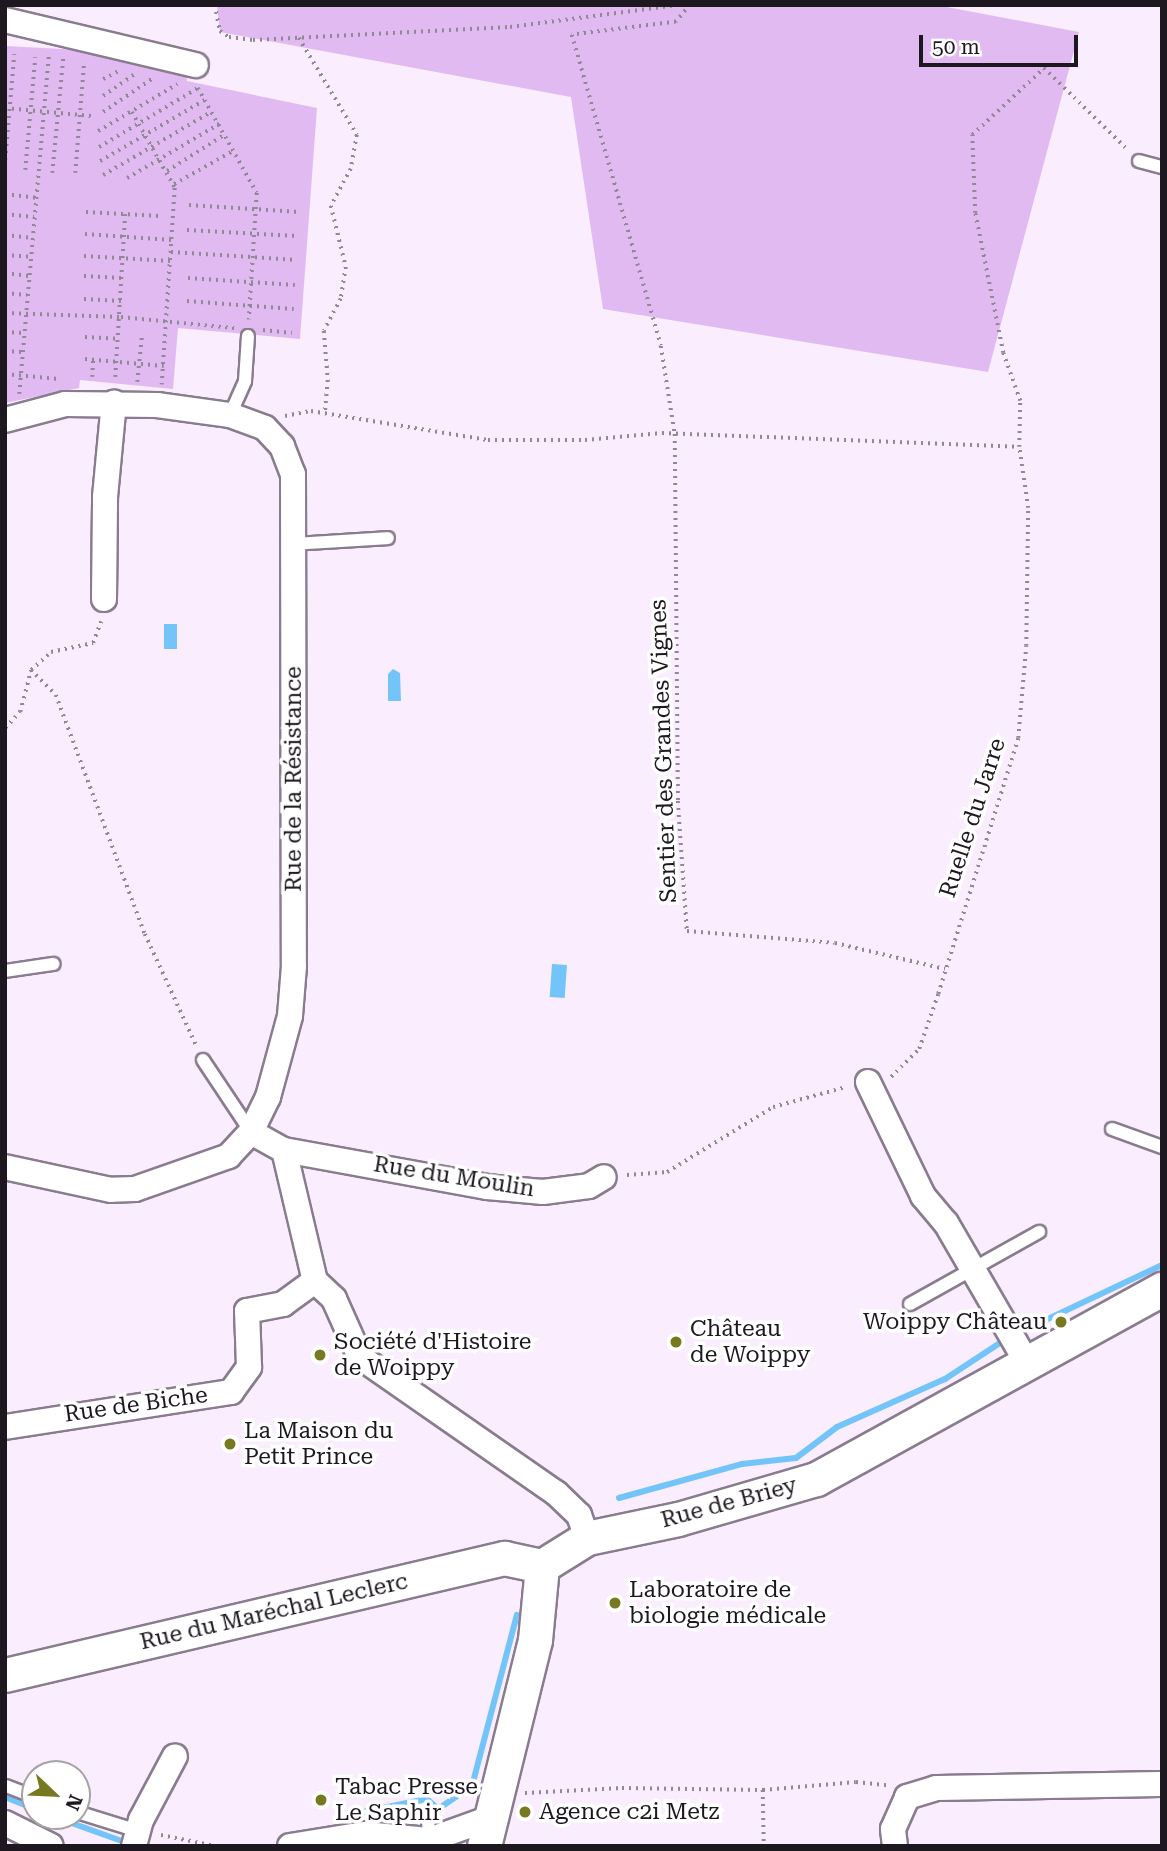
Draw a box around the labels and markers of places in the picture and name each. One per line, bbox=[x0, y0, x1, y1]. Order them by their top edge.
place label: Woippy Château bbox=[863, 1308, 1047, 1336]
marker: Woippy Château bbox=[1053, 1314, 1069, 1330]
place label: Château de Woippy bbox=[690, 1315, 810, 1369]
place label: Société d'Histoire de Woippy bbox=[334, 1328, 531, 1382]
marker: Château de Woippy bbox=[668, 1334, 684, 1350]
marker: Société d'Histoire de Woippy bbox=[312, 1347, 328, 1363]
place label: La Maison du Petit Prince bbox=[244, 1417, 393, 1471]
marker: La Maison du Petit Prince bbox=[222, 1436, 238, 1452]
place label: Laboratoire de biologie médicale bbox=[629, 1576, 826, 1630]
marker: Laboratoire de biologie médicale bbox=[607, 1595, 623, 1611]
place label: Tabac Presse Le Saphir bbox=[335, 1773, 478, 1827]
marker: Tabac Presse Le Saphir bbox=[313, 1792, 329, 1808]
place label: Agence c2i Metz bbox=[539, 1798, 719, 1826]
marker: Agence c2i Metz bbox=[517, 1804, 533, 1820]

